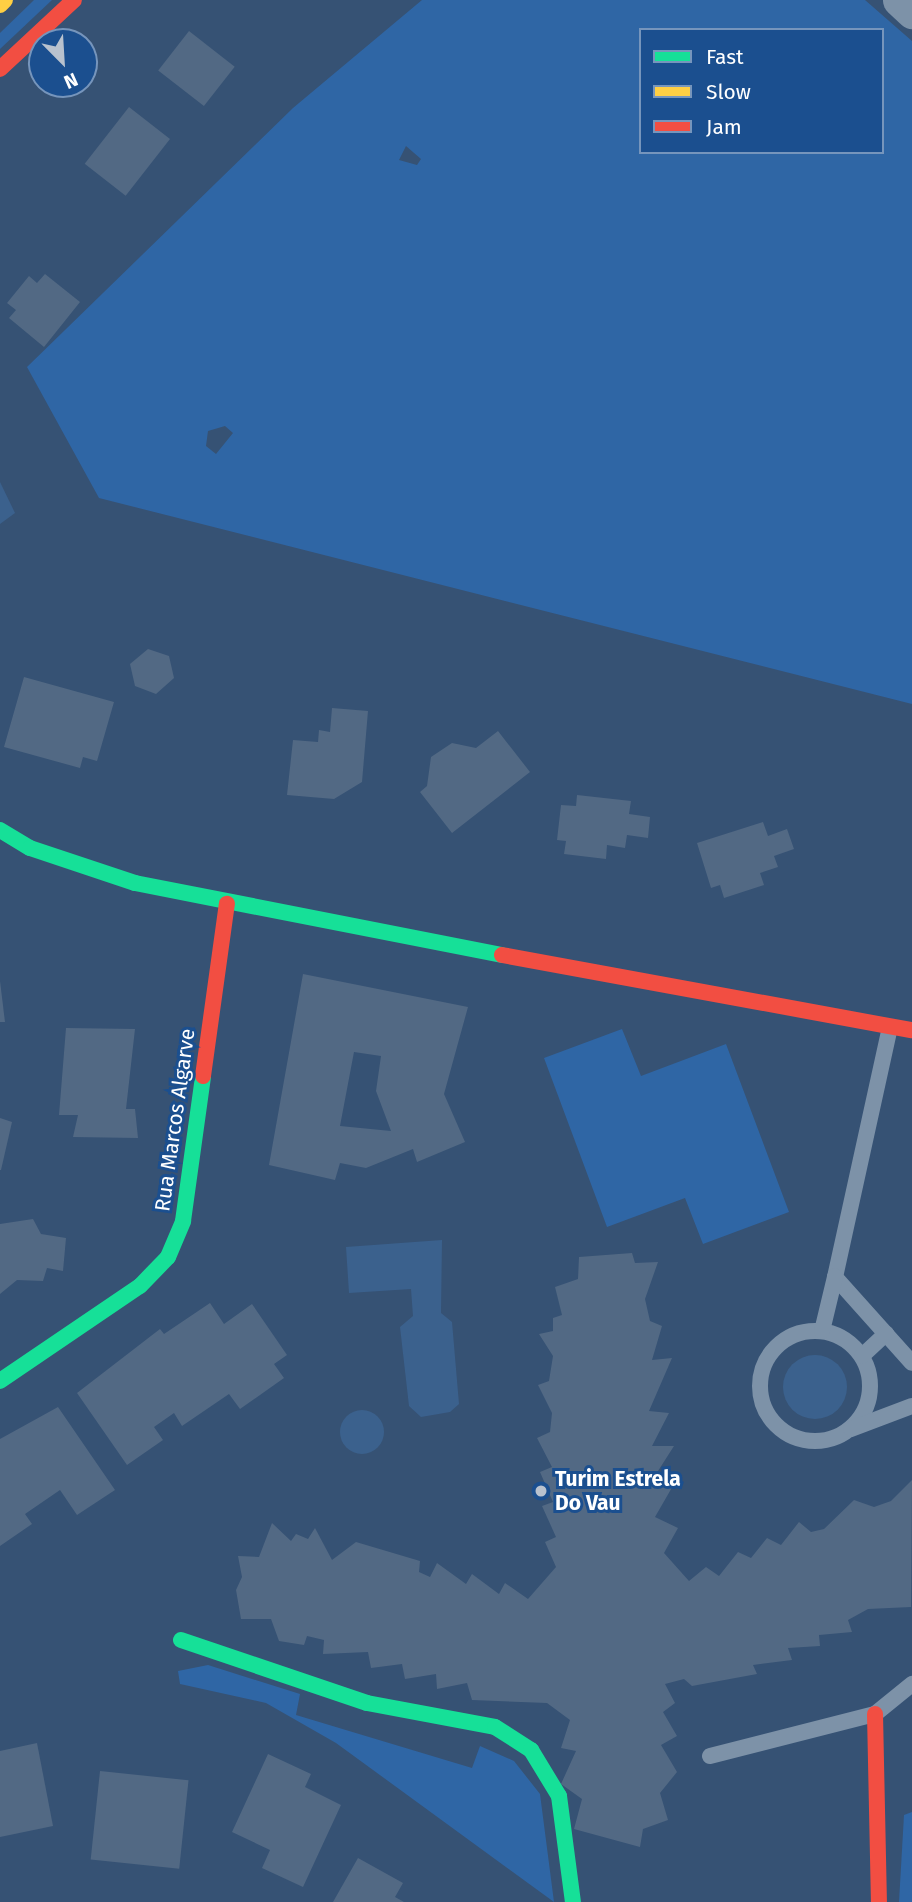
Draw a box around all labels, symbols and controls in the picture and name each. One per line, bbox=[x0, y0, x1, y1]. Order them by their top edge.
north arrow bbox=[28, 28, 98, 98]
legend bbox=[639, 28, 884, 154]
text: Fast bbox=[706, 44, 744, 70]
text: N bbox=[61, 68, 81, 94]
text: Slow bbox=[706, 79, 751, 105]
text: Jam bbox=[706, 114, 742, 140]
street label: Rua Marcos Algarve bbox=[150, 1027, 200, 1213]
place label: Turim Estrela Do Vau bbox=[555, 1466, 681, 1516]
marker: Turim Estrela Do Vau bbox=[533, 1483, 549, 1499]

